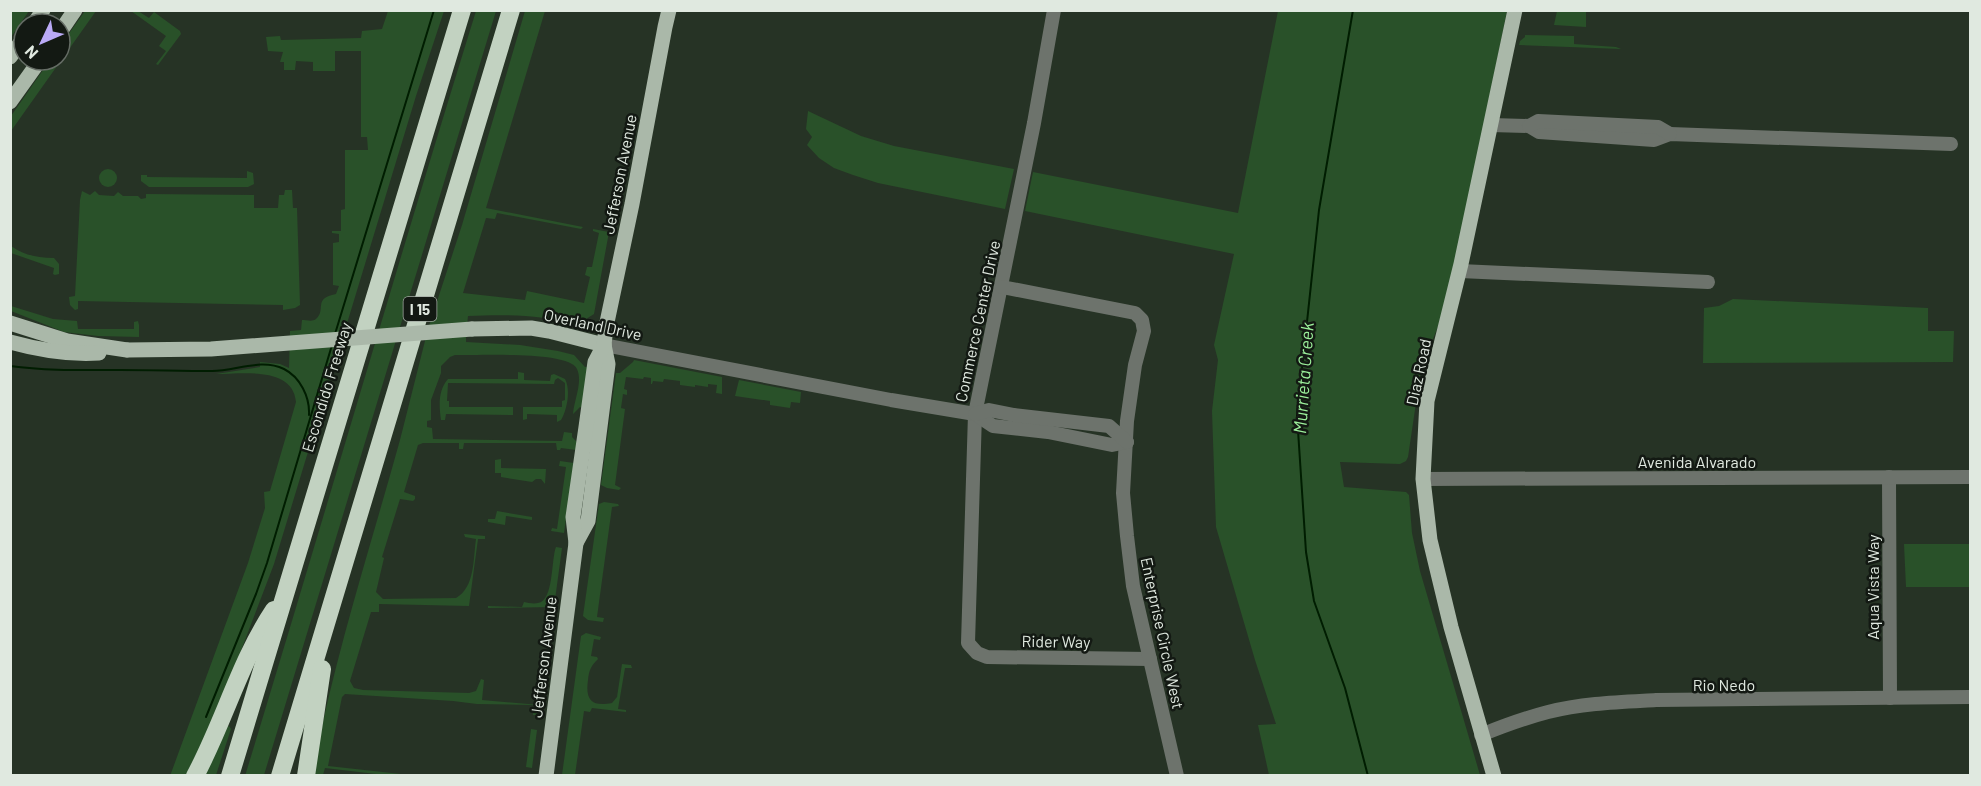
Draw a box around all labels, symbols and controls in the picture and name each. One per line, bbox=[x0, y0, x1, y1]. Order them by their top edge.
north arrow bbox=[12, 12, 72, 72]
text: N bbox=[20, 42, 41, 63]
street label: Jefferson Avenue bbox=[598, 112, 640, 236]
street label: Commerce Center Drive bbox=[951, 238, 1003, 404]
road number: I 15 bbox=[404, 297, 436, 321]
street label: Overland Drive bbox=[542, 304, 644, 344]
street label: Escondido Freeway bbox=[297, 319, 355, 454]
water label: Murrieta Creek bbox=[1288, 321, 1318, 434]
street label: Diaz Road bbox=[1402, 337, 1434, 407]
street label: Avenida Alvarado bbox=[1638, 452, 1756, 471]
street label: Aqua Vista Way bbox=[1863, 534, 1882, 640]
street label: Enterprise Circle West bbox=[1138, 555, 1188, 711]
street label: Jefferson Avenue bbox=[526, 595, 560, 719]
street label: Rider Way bbox=[1021, 631, 1091, 651]
street label: Rio Nedo bbox=[1693, 675, 1755, 694]

